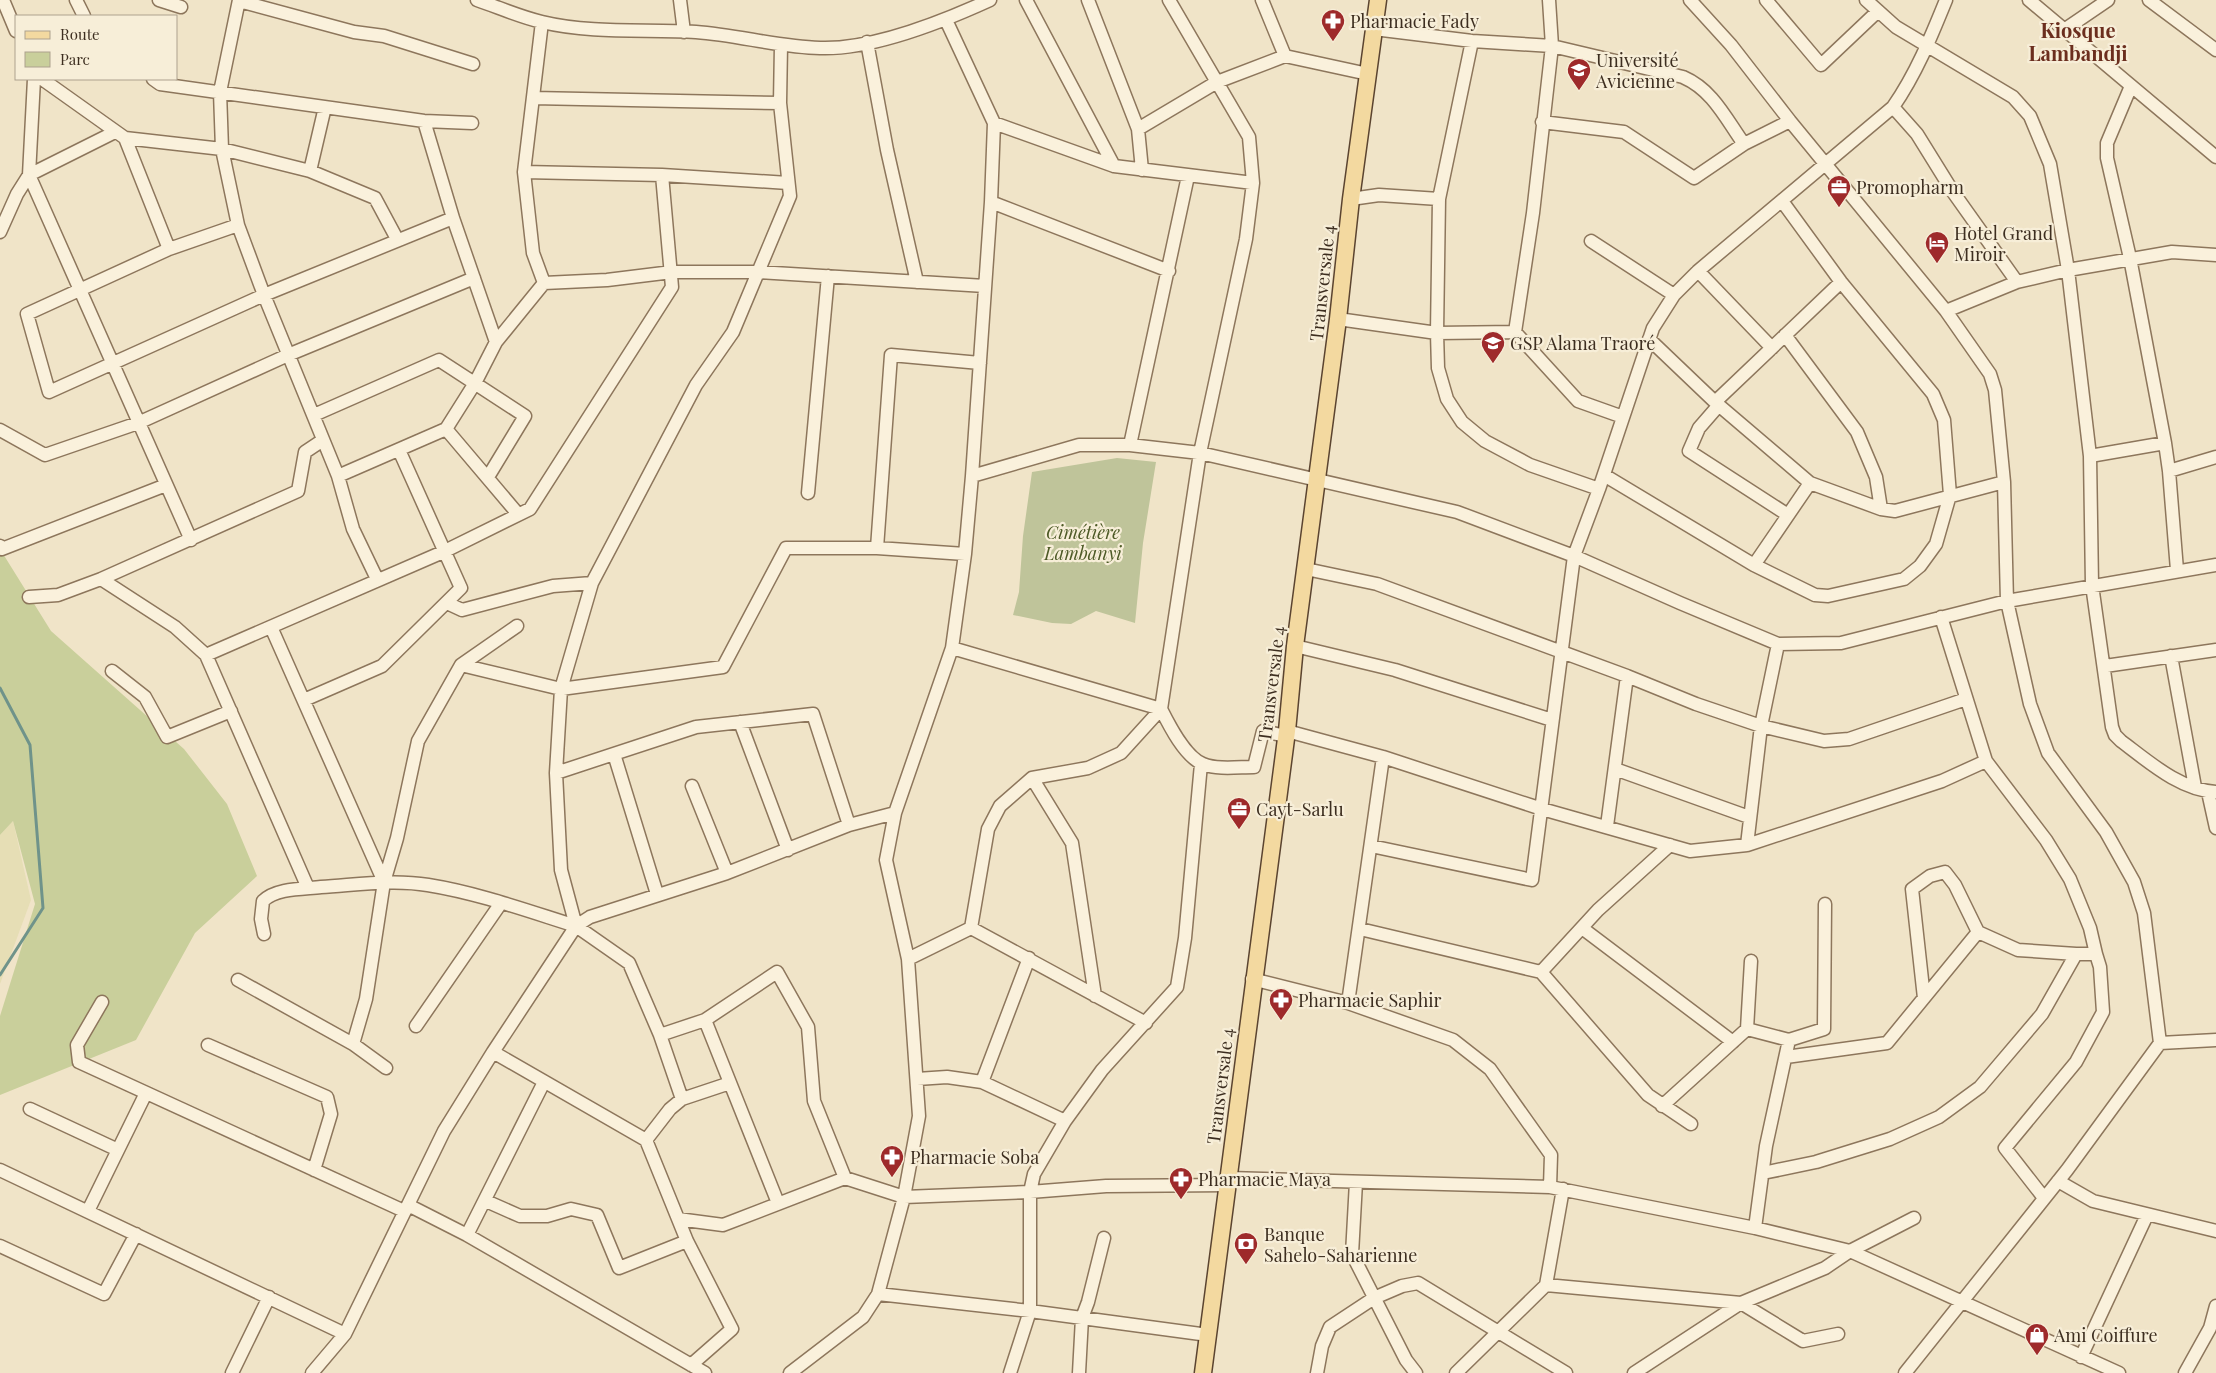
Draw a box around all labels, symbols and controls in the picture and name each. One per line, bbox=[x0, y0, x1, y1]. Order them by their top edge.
pharmacy icon: Pharmacie Fady bbox=[1320, 8, 1346, 42]
place label: Pharmacie Fady bbox=[1350, 9, 1479, 33]
legend bbox=[15, 15, 178, 80]
district label: Kiosque Lambandji bbox=[2028, 16, 2128, 66]
text: Route bbox=[60, 24, 100, 44]
place label: Université Avicienne bbox=[1595, 48, 1679, 93]
text: Parc bbox=[60, 49, 90, 69]
school or university icon: Université Avicienne bbox=[1566, 57, 1592, 91]
office icon: Promopharm bbox=[1826, 174, 1852, 208]
place label: Promopharm bbox=[1856, 175, 1964, 199]
place label: Hotel Grand Miroir bbox=[1954, 221, 2054, 266]
street label: Transversale 4 bbox=[1304, 224, 1340, 342]
hotel icon: Hotel Grand Miroir bbox=[1924, 230, 1950, 264]
school or university icon: GSP Alama Traoré bbox=[1480, 330, 1506, 364]
place label: GSP Alama Traoré bbox=[1510, 331, 1655, 355]
park label: Cimétière Lambanyi bbox=[1043, 520, 1122, 565]
street label: Transversale 4 bbox=[1252, 624, 1290, 743]
office icon: Cayt-Sarlu bbox=[1226, 796, 1252, 830]
place label: Cayt-Sarlu bbox=[1256, 797, 1344, 821]
pharmacy icon: Pharmacie Saphir bbox=[1268, 987, 1294, 1021]
place label: Pharmacie Saphir bbox=[1298, 988, 1442, 1012]
street label: Transversale 4 bbox=[1201, 1026, 1239, 1145]
pharmacy icon: Pharmacie Soba bbox=[879, 1144, 905, 1178]
place label: Pharmacie Soba bbox=[910, 1145, 1039, 1169]
pharmacy icon: Pharmacie Maya bbox=[1168, 1166, 1194, 1200]
place label: Pharmacie Maya bbox=[1198, 1167, 1331, 1191]
place label: Banque Sahelo-Saharienne bbox=[1264, 1222, 1417, 1267]
bank icon: Banque Sahelo-Saharienne bbox=[1233, 1231, 1259, 1265]
shop icon: Ami Coiffure bbox=[2024, 1322, 2050, 1356]
place label: Ami Coiffure bbox=[2053, 1323, 2158, 1347]

